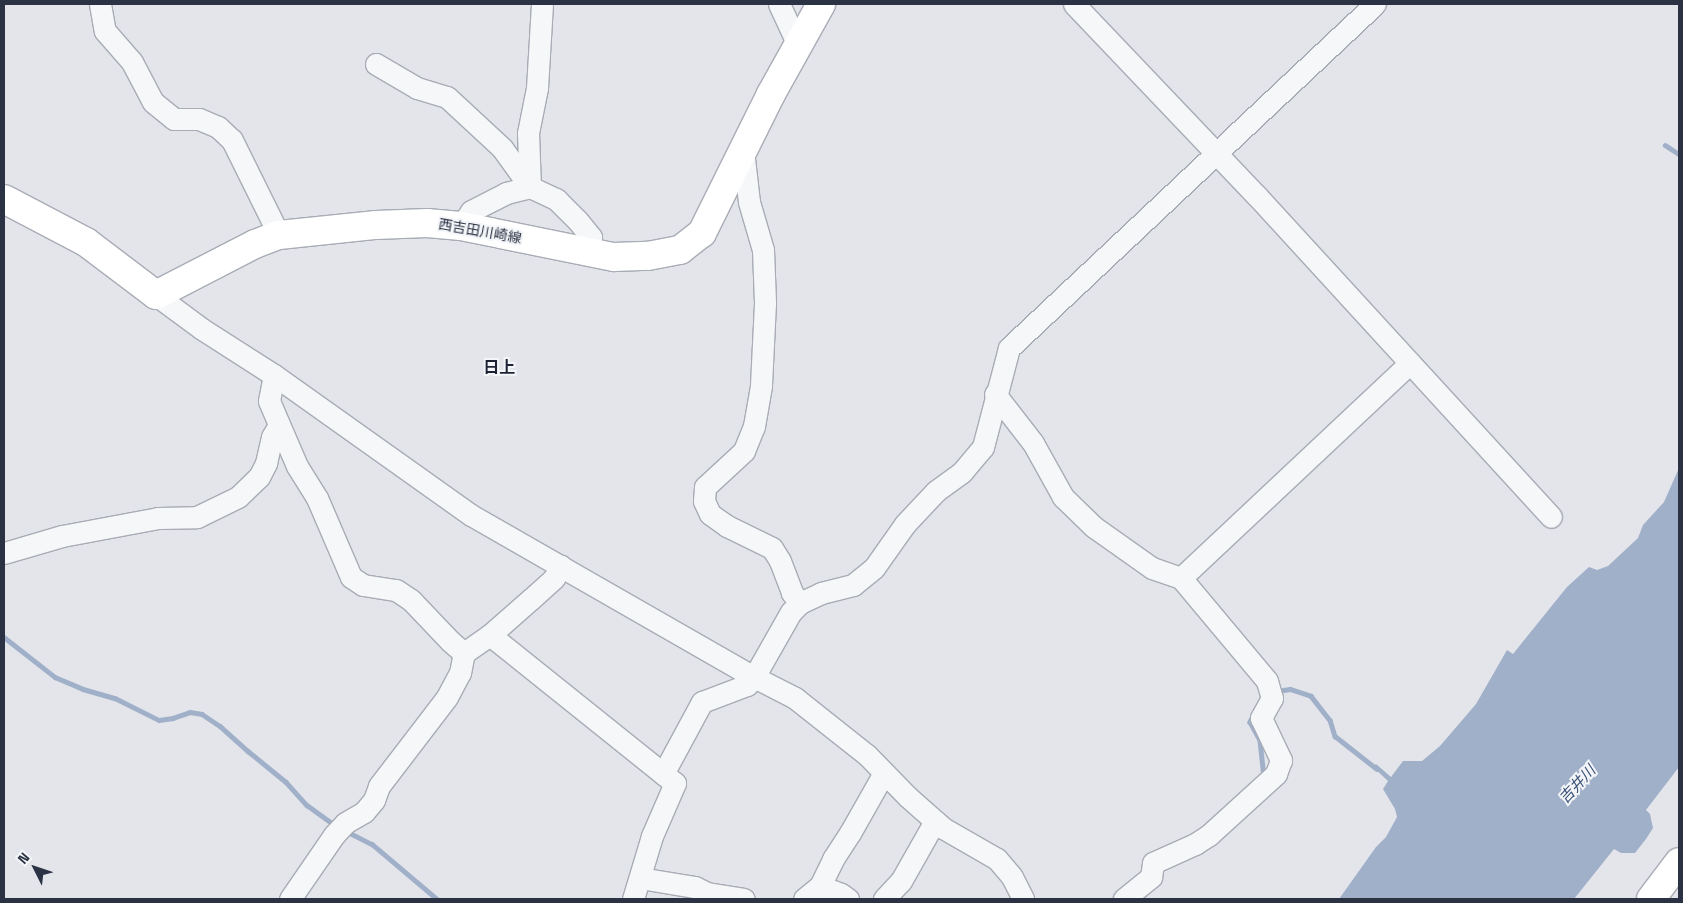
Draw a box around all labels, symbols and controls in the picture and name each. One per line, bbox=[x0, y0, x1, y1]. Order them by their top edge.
street label: 西吉田川崎線 bbox=[437, 215, 523, 247]
district label: 日上 bbox=[483, 358, 515, 378]
water label: 吉井川 bbox=[1555, 761, 1599, 807]
north arrow bbox=[10, 843, 60, 893]
text: N bbox=[14, 849, 34, 868]

